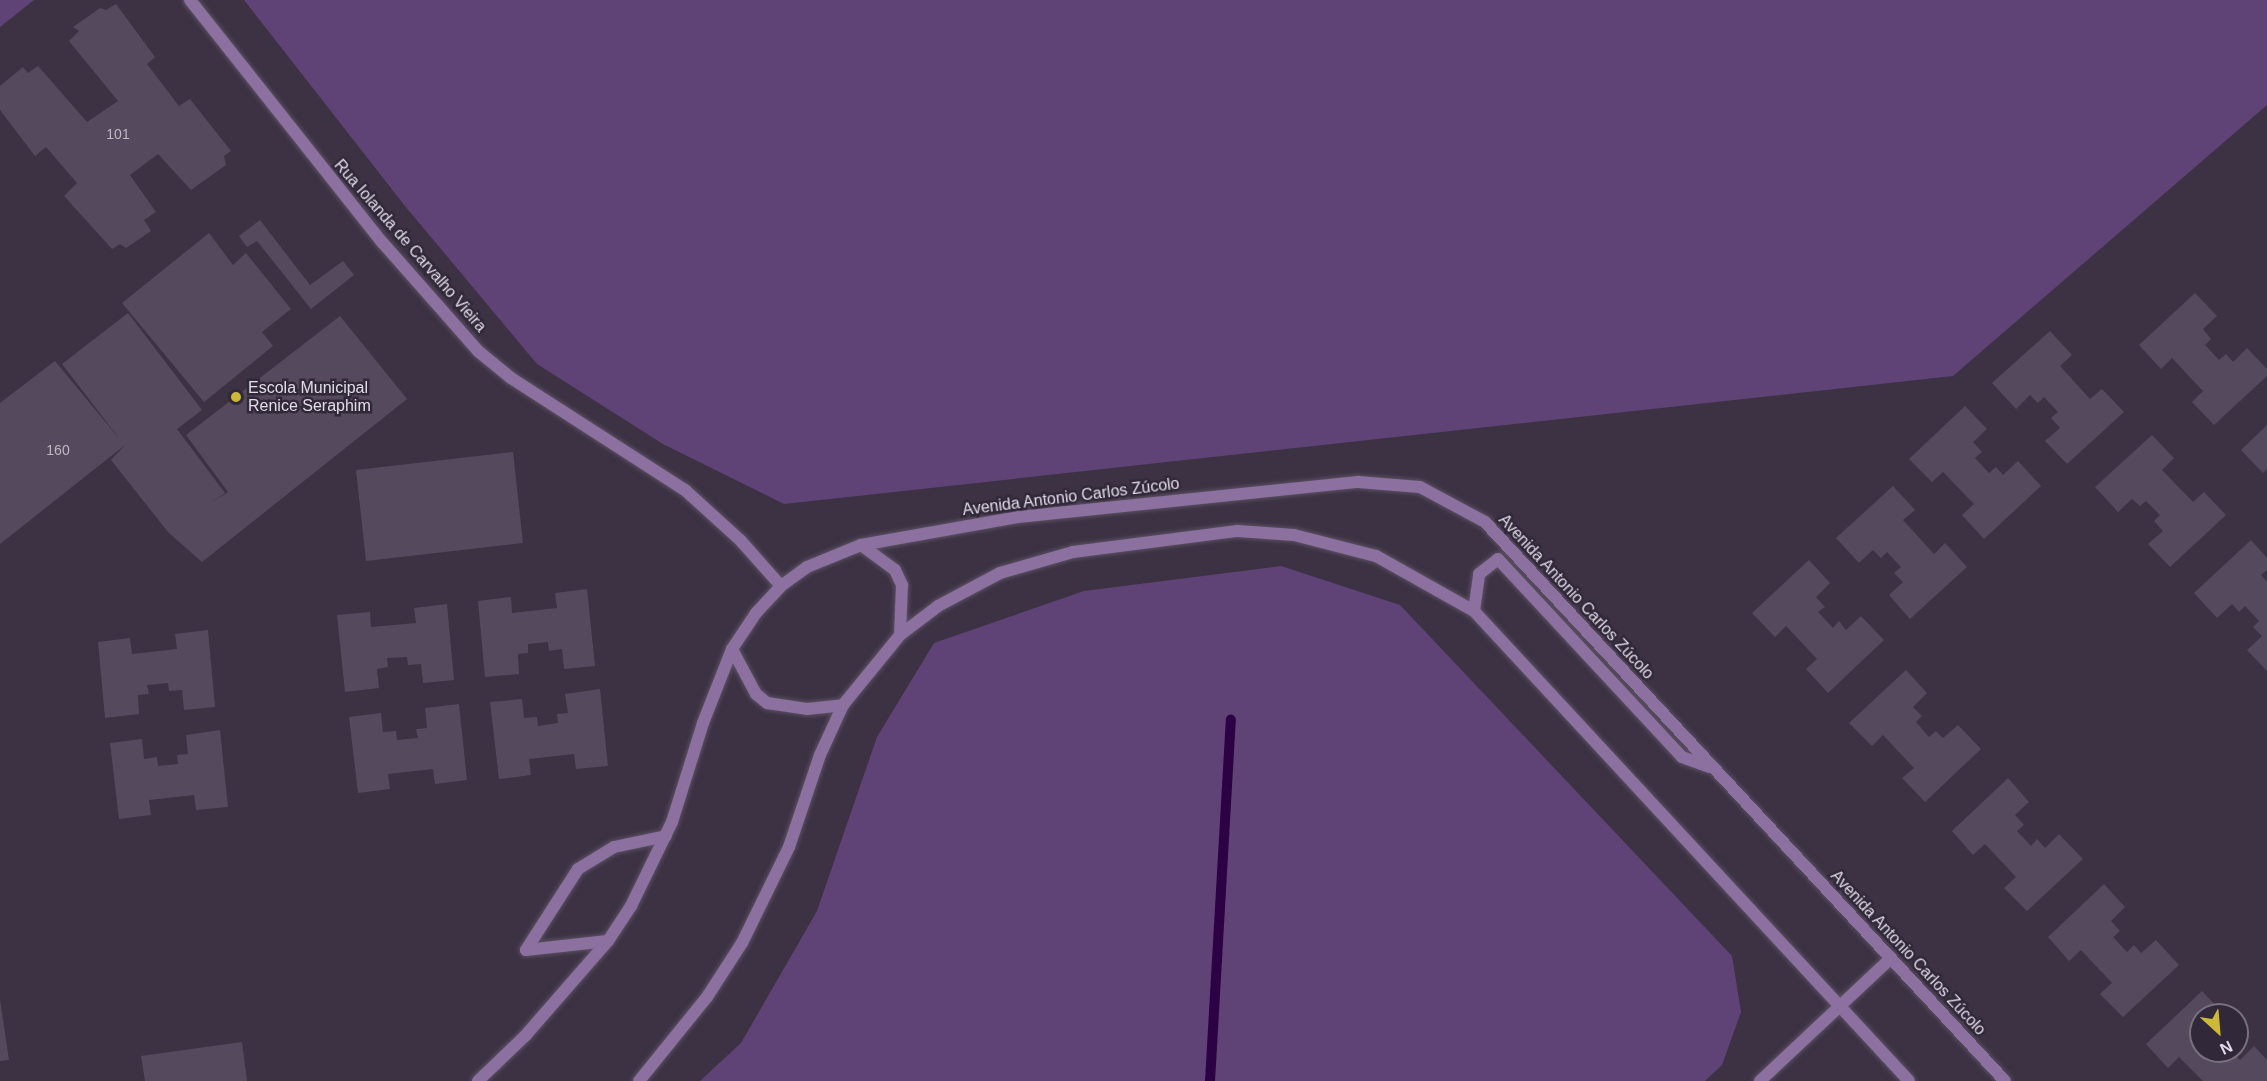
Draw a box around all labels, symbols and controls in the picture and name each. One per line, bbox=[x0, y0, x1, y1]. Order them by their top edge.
house number: 101 bbox=[106, 126, 130, 142]
street label: Rua Iolanda de Carvalho Vieira bbox=[330, 156, 490, 336]
place label: Escola Municipal Renice Seraphim bbox=[248, 378, 371, 416]
marker: Escola Municipal Renice Seraphim bbox=[229, 390, 243, 404]
house number: 160 bbox=[46, 442, 70, 458]
street label: Avenida Antonio Carlos Zúcolo bbox=[961, 474, 1181, 520]
street label: Avenida Antonio Carlos Zúcolo bbox=[1494, 510, 1658, 684]
street label: Avenida Antonio Carlos Zúcolo bbox=[1826, 866, 1990, 1040]
north arrow bbox=[2189, 1003, 2249, 1063]
text: N bbox=[2217, 1038, 2235, 1058]

